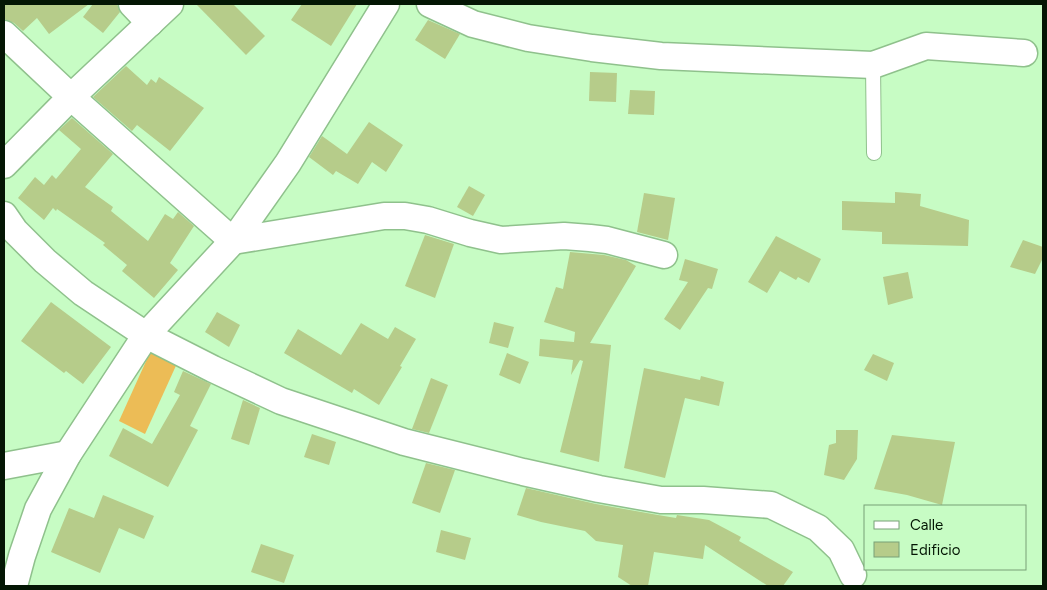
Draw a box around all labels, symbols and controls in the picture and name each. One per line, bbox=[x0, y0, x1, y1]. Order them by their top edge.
legend bbox=[864, 505, 1027, 570]
text: Calle bbox=[910, 516, 943, 534]
text: Edificio bbox=[910, 541, 961, 559]

